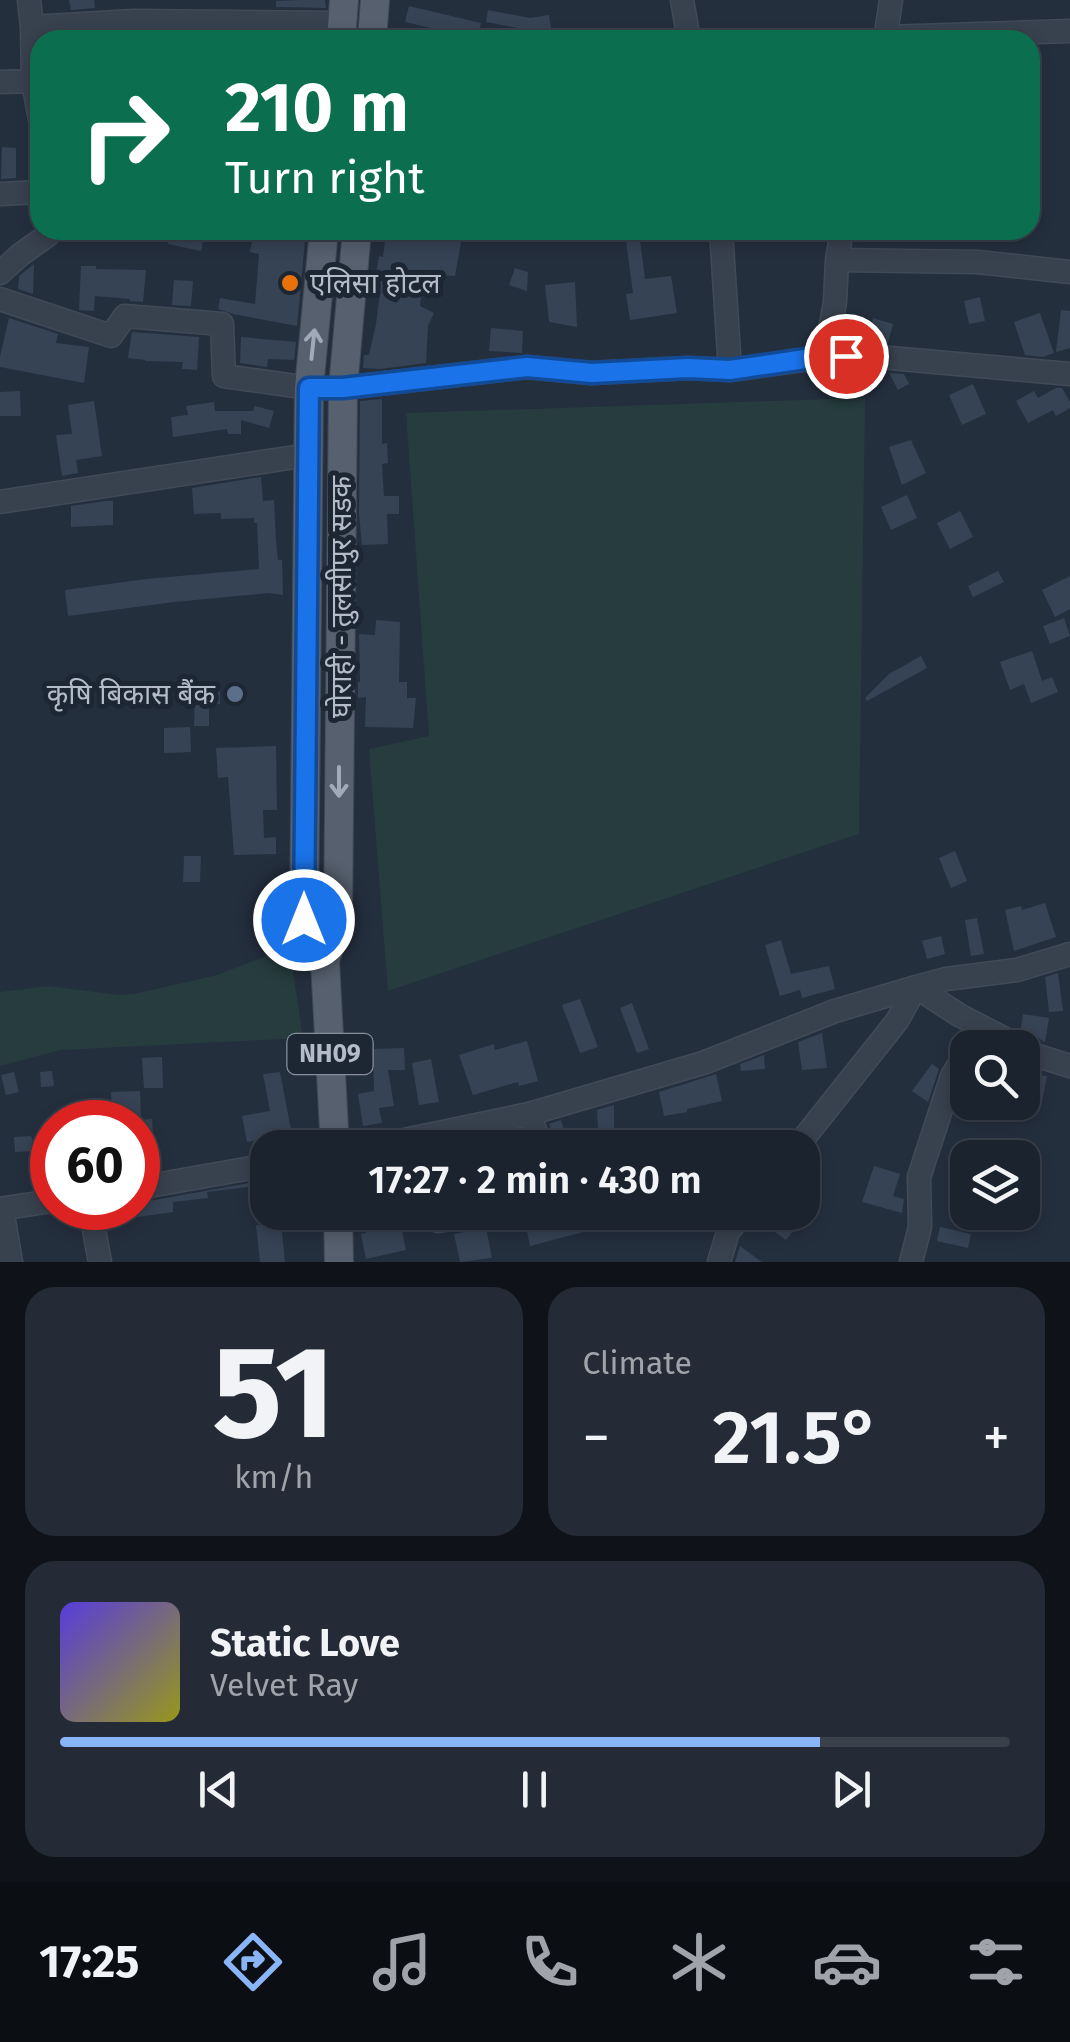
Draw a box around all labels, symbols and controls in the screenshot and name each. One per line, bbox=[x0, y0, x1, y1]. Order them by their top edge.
text: 210 m bbox=[225, 66, 409, 150]
icon: right bbox=[60, 70, 190, 200]
text: Turn right bbox=[225, 151, 424, 205]
place label: एलिसा होटल bbox=[310, 267, 442, 300]
marker: एलिसा होटल bbox=[279, 272, 301, 294]
pin bbox=[804, 314, 889, 399]
one-way arrow bbox=[304, 328, 323, 360]
icon: arrive bbox=[819, 329, 874, 384]
street label: घोराही - तुलसीपुर सडक bbox=[325, 475, 359, 718]
place label: कृषि बिकास बैंक bbox=[47, 678, 215, 712]
marker: कृषि बिकास बैंक bbox=[224, 683, 246, 705]
one-way arrow bbox=[330, 765, 349, 797]
position arrow bbox=[252, 868, 356, 972]
map controls bbox=[950, 1030, 1040, 1230]
button: search bbox=[950, 1030, 1040, 1120]
road number: NH09 bbox=[288, 1034, 372, 1074]
speed limit sign: 60 bbox=[30, 1100, 160, 1230]
button: layers bbox=[950, 1140, 1040, 1230]
text: 17:27 · 2 min · 430 m bbox=[368, 1157, 702, 1203]
text: 51 bbox=[212, 1315, 335, 1471]
text: Climate bbox=[583, 1344, 692, 1382]
text: 21.5° bbox=[713, 1393, 880, 1483]
text: − bbox=[583, 1405, 610, 1471]
text: + bbox=[983, 1405, 1010, 1471]
text: km/h bbox=[234, 1458, 313, 1496]
text: Static Love bbox=[210, 1620, 400, 1666]
text: Velvet Ray bbox=[210, 1666, 358, 1704]
icon: previous bbox=[191, 1762, 246, 1817]
icon: pause bbox=[507, 1762, 562, 1817]
icon: next bbox=[824, 1762, 879, 1817]
icon: directions bbox=[218, 1927, 288, 1997]
icon: music bbox=[367, 1927, 437, 1997]
icon: phone bbox=[515, 1927, 585, 1997]
icon: climate bbox=[664, 1927, 734, 1997]
icon: car bbox=[812, 1927, 882, 1997]
icon: filters bbox=[961, 1927, 1031, 1997]
text: 17:25 bbox=[39, 1935, 139, 1989]

